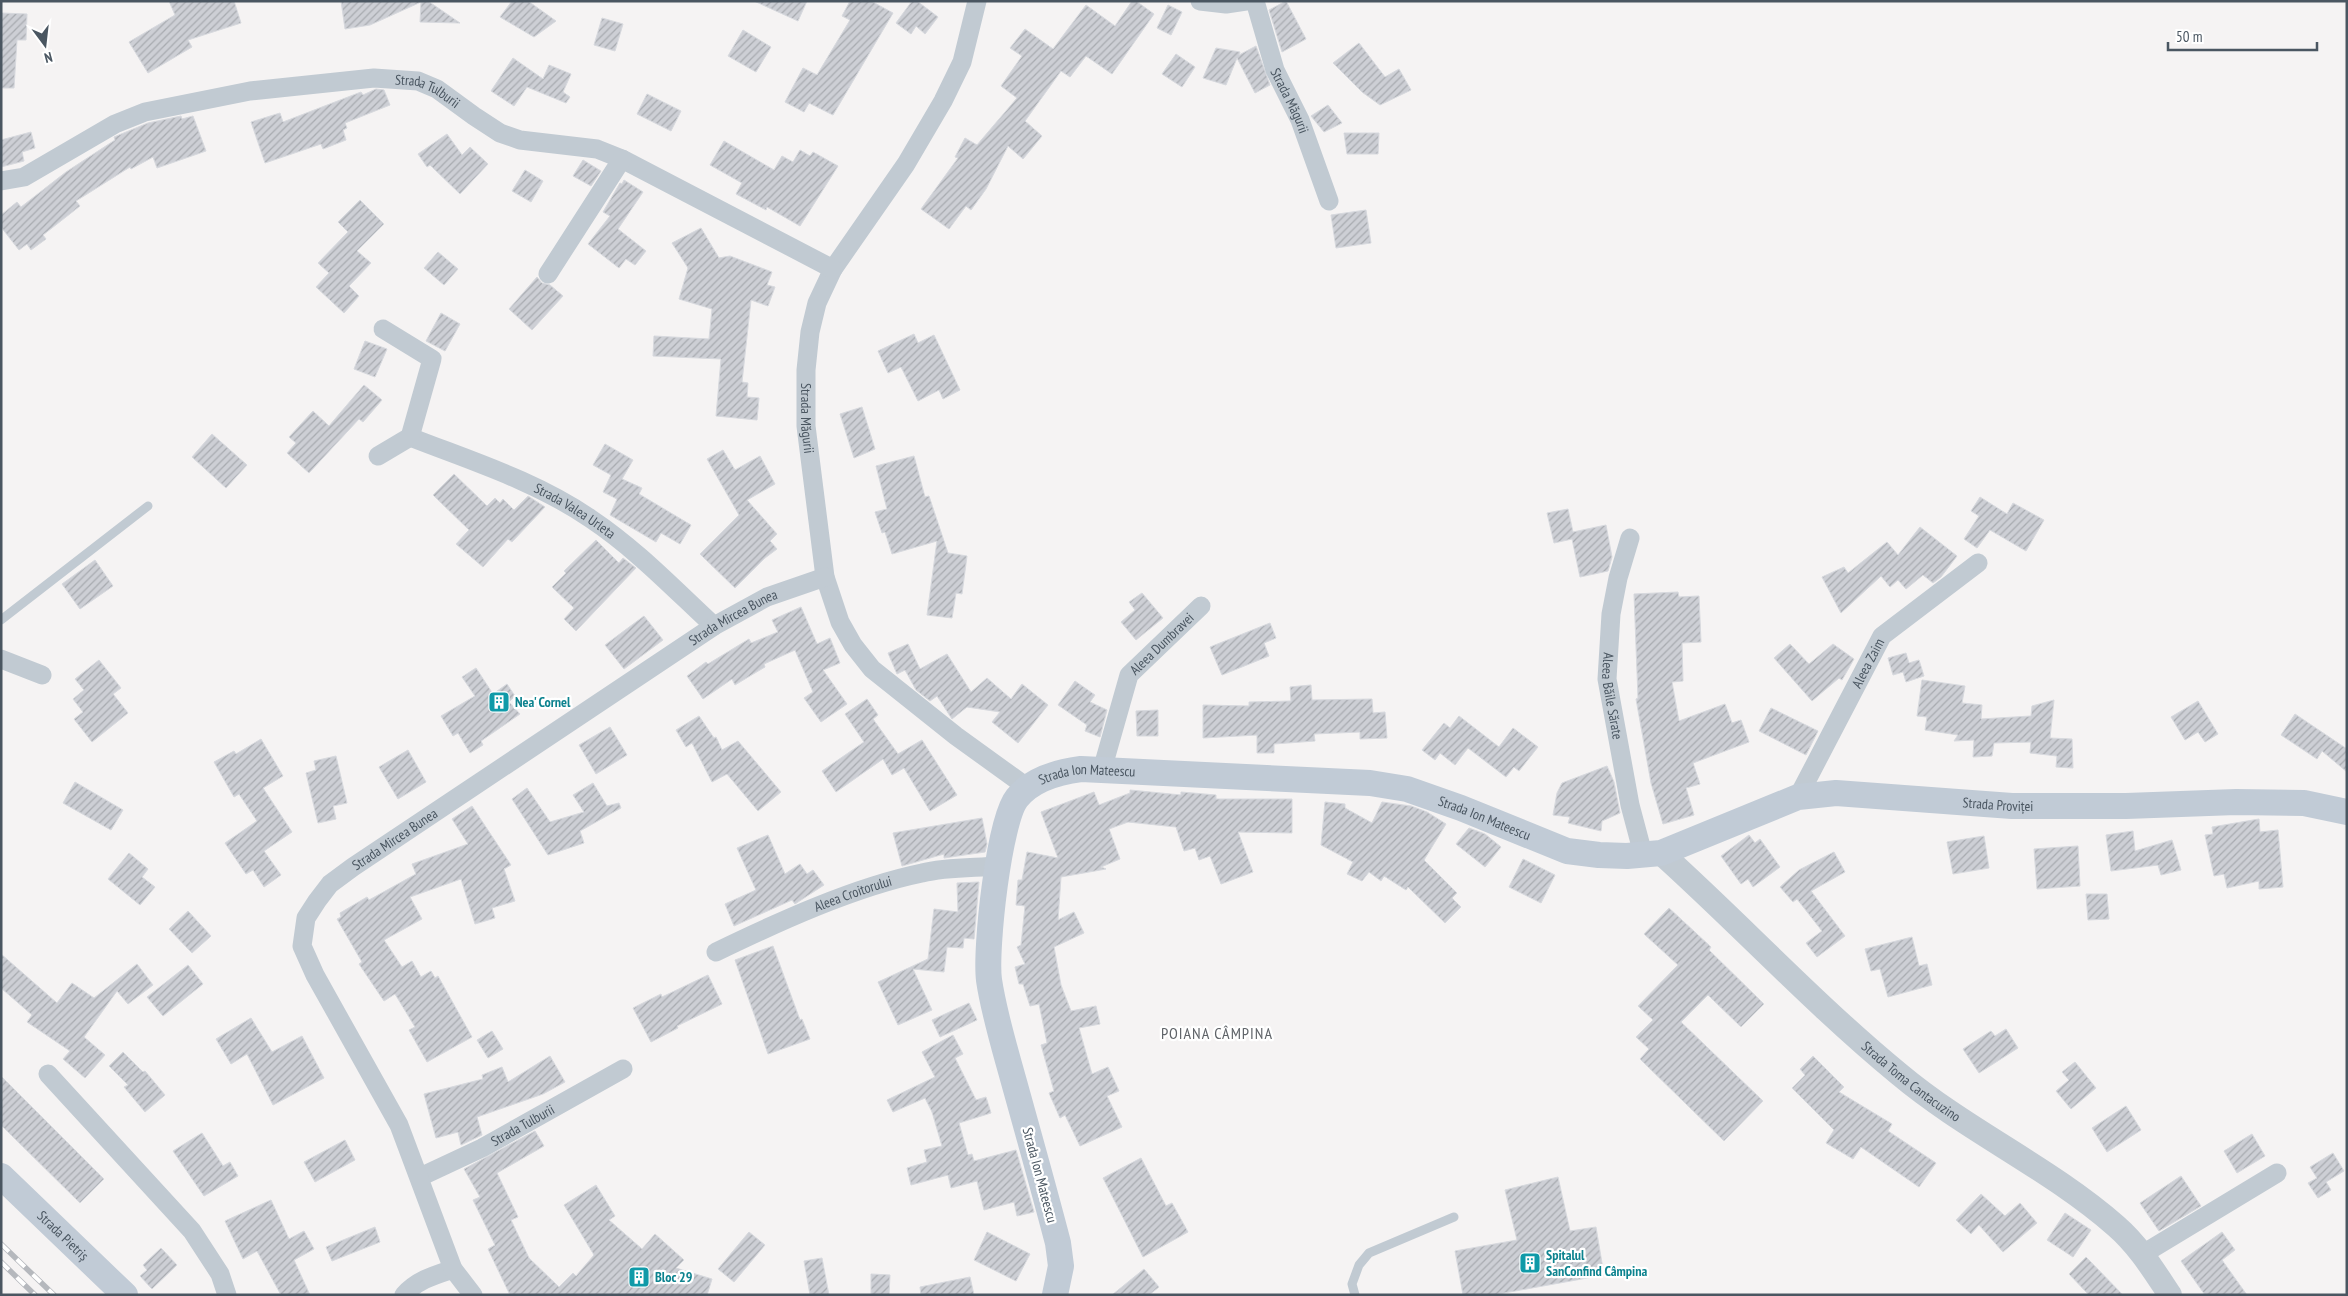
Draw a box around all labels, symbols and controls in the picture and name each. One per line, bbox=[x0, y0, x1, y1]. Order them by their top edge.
north arrow bbox=[20, 20, 70, 70]
scale bar bbox=[2168, 20, 2317, 52]
text: 50 m bbox=[2176, 27, 2202, 46]
text: N bbox=[42, 48, 54, 67]
street label: Strada Măgurii bbox=[1266, 65, 1313, 136]
street label: Strada Tulburii bbox=[395, 70, 464, 112]
street label: Strada Măgurii bbox=[797, 383, 818, 454]
street label: Strada Valea Urleta bbox=[531, 479, 619, 543]
street label: Strada Mircea Bunea bbox=[685, 585, 780, 649]
street label: Aleea Dumbravei bbox=[1126, 609, 1198, 679]
street label: Aleea Zaim bbox=[1848, 635, 1888, 691]
street label: Aleea Băile Sărate bbox=[1598, 652, 1627, 741]
building icon: Nea' Cornel bbox=[487, 690, 511, 714]
place label: Nea' Cornel bbox=[515, 693, 571, 711]
street label: Strada Ion Mateescu bbox=[1036, 760, 1136, 789]
street label: Strada Ion Mateescu bbox=[1436, 792, 1533, 844]
street label: Strada Proviței bbox=[1962, 793, 2033, 815]
street label: Strada Mircea Bunea bbox=[349, 804, 441, 874]
street label: Aleea Croitorului bbox=[811, 872, 894, 916]
district label: POIANA CÂMPINA bbox=[1161, 1023, 1273, 1043]
street label: Strada Toma Cantacuzino bbox=[1858, 1037, 1964, 1126]
street label: Strada Tulburii bbox=[488, 1100, 558, 1150]
street label: Strada Ion Mateescu bbox=[1019, 1125, 1061, 1225]
street label: Strada Pietriș bbox=[34, 1207, 93, 1265]
place label: Spitalul SanConfind Câmpina bbox=[1546, 1246, 1648, 1280]
building icon: Spitalul SanConfind Câmpina bbox=[1518, 1251, 1542, 1275]
building icon: Bloc 29 bbox=[627, 1265, 651, 1289]
place label: Bloc 29 bbox=[655, 1268, 693, 1286]

